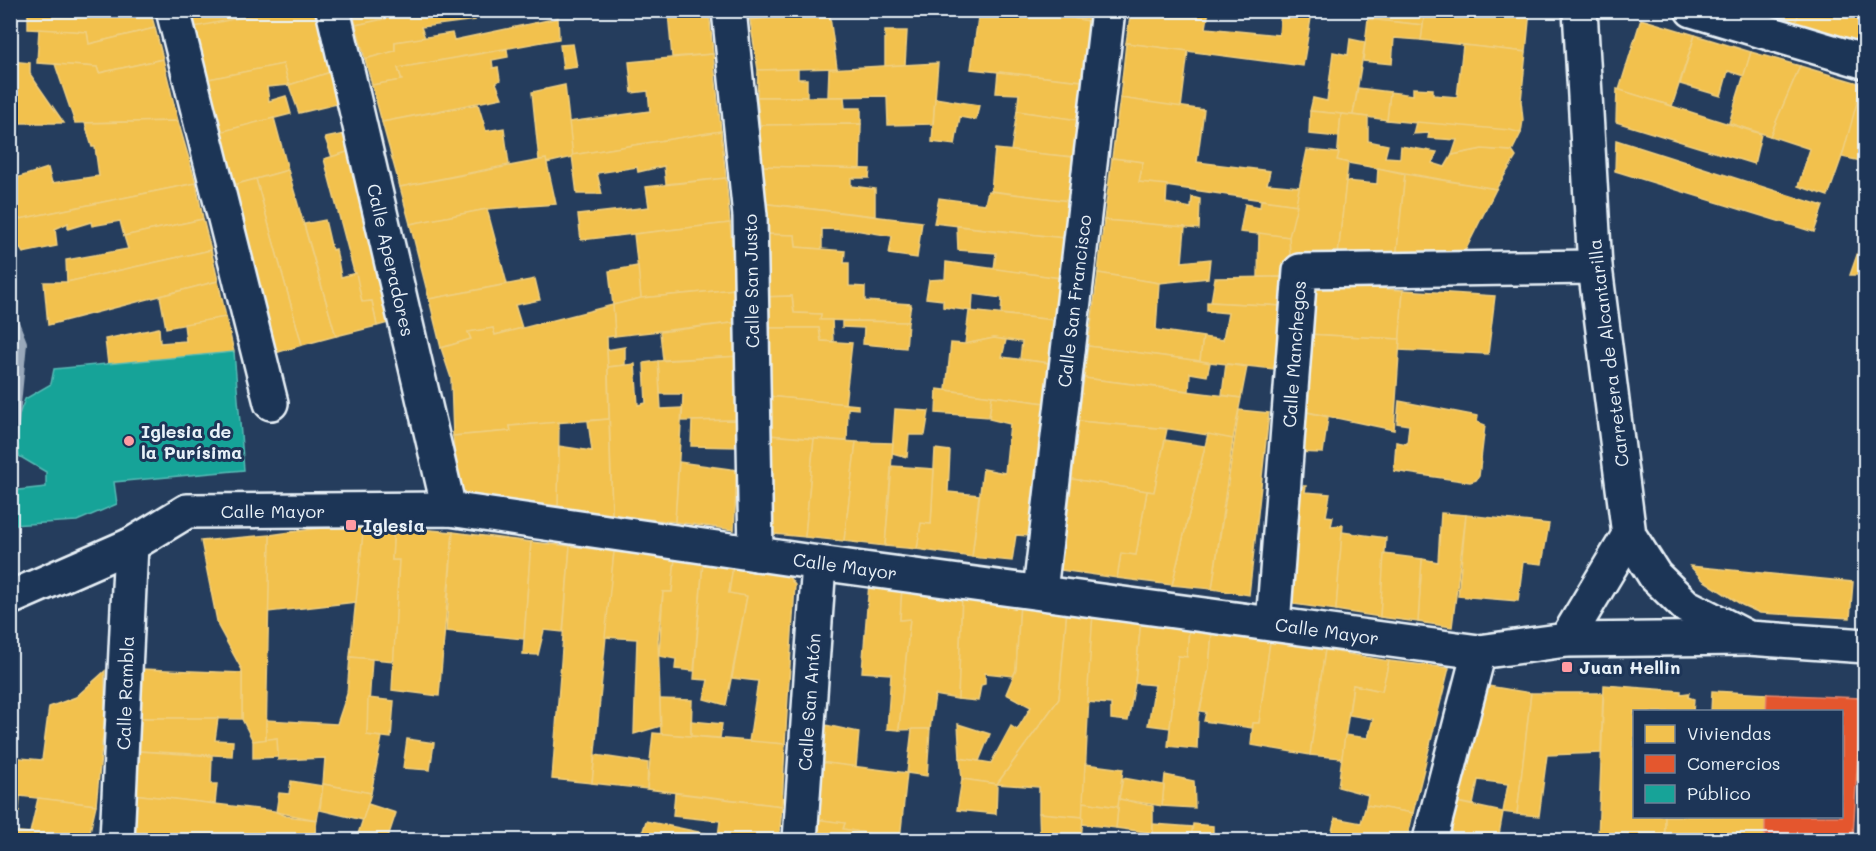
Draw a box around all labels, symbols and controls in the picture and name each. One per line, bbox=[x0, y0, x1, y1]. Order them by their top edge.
street label: Calle Aperadores bbox=[362, 181, 420, 339]
street label: Calle San Justo bbox=[738, 213, 764, 348]
street label: Calle San Francisco bbox=[1052, 213, 1097, 389]
street label: Carretera de Alcantarilla bbox=[1582, 238, 1634, 468]
street label: Calle Manchegos bbox=[1277, 280, 1311, 428]
place label: Iglesia de la Purísima bbox=[141, 419, 242, 464]
marker: Iglesia de la Purísima bbox=[122, 434, 136, 448]
street label: Calle Mayor bbox=[221, 499, 325, 523]
place label: Iglesia bbox=[363, 513, 425, 537]
marker: Iglesia bbox=[344, 518, 358, 532]
street label: Calle Mayor bbox=[792, 547, 898, 585]
street label: Calle Mayor bbox=[1274, 612, 1380, 650]
street label: Calle San Antón bbox=[792, 632, 826, 772]
street label: Calle Rambla bbox=[111, 635, 139, 751]
place label: Juan Hellin bbox=[1579, 655, 1680, 679]
marker: Juan Hellin bbox=[1560, 660, 1574, 674]
legend bbox=[1633, 710, 1843, 818]
text: Viviendas bbox=[1687, 721, 1772, 745]
text: Comercios bbox=[1687, 751, 1781, 775]
text: Público bbox=[1687, 781, 1751, 805]

